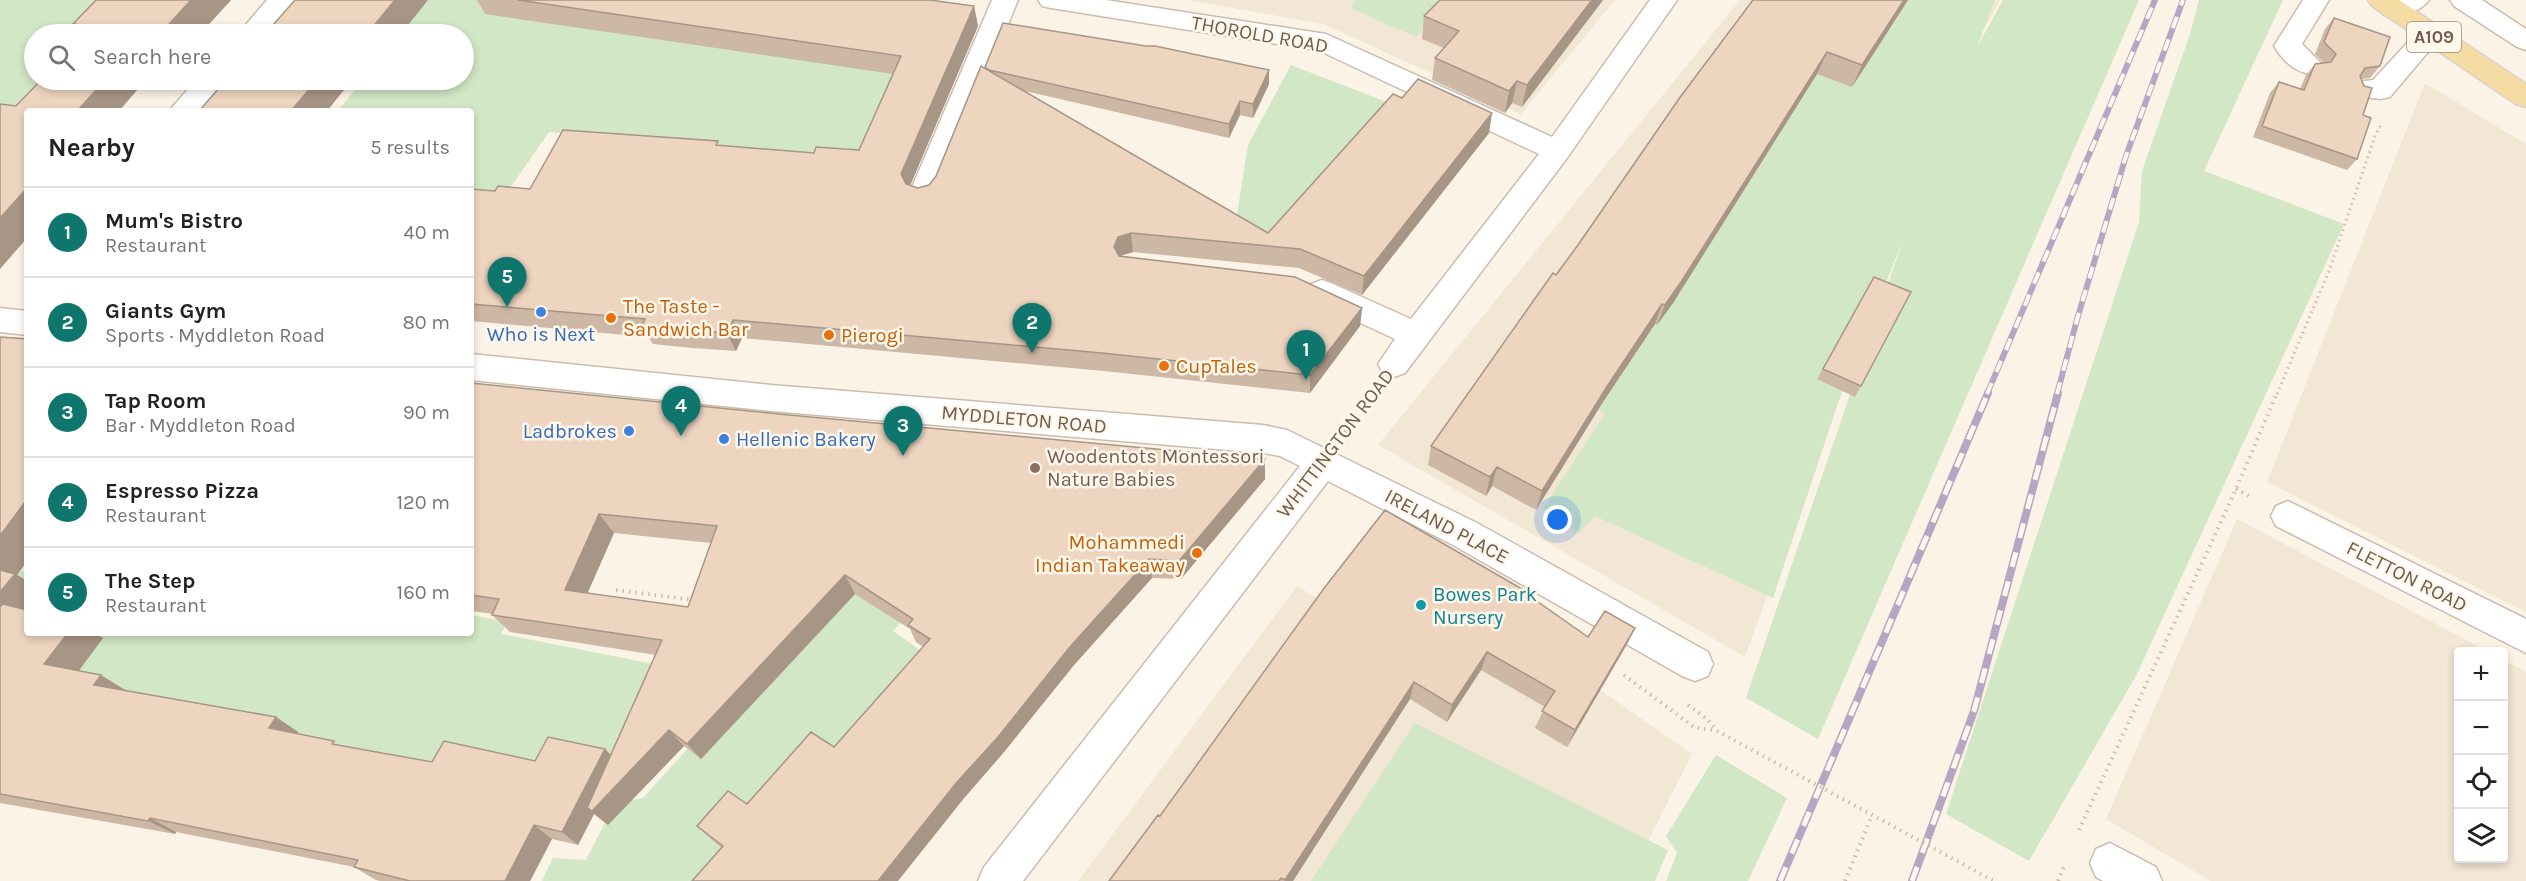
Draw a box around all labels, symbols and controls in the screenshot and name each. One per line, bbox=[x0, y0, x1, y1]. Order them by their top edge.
street label: THOROLD ROAD bbox=[1190, 11, 1330, 58]
road number: A109 bbox=[2407, 22, 2461, 52]
search box bbox=[24, 24, 474, 90]
icon: search bbox=[45, 41, 78, 74]
text: Search here bbox=[93, 44, 211, 70]
text: Nearby bbox=[48, 132, 135, 163]
text: 5 results bbox=[370, 136, 450, 159]
text: Mum's Bistro bbox=[105, 208, 243, 234]
text: 1 bbox=[64, 221, 71, 244]
text: 40 m bbox=[404, 221, 450, 244]
text: Restaurant bbox=[105, 234, 207, 257]
pin: 5 bbox=[488, 258, 526, 307]
place label: The Taste - Sandwich Bar bbox=[623, 295, 749, 341]
text: Giants Gym bbox=[105, 298, 226, 324]
pin: 2 bbox=[1012, 304, 1052, 353]
marker: Who is Next bbox=[534, 305, 548, 319]
text: 2 bbox=[61, 311, 74, 334]
text: 80 m bbox=[402, 311, 450, 334]
marker: The Taste - Sandwich Bar bbox=[604, 311, 618, 325]
place label: Who is Next bbox=[487, 323, 596, 346]
text: Sports · Myddleton Road bbox=[105, 324, 325, 347]
place label: Pierogi bbox=[841, 324, 904, 347]
marker: Pierogi bbox=[822, 328, 836, 342]
pin: 1 bbox=[1286, 330, 1326, 380]
place label: CupTales bbox=[1176, 355, 1257, 378]
marker: CupTales bbox=[1157, 359, 1171, 373]
street label: WHITTINGTON ROAD bbox=[1272, 364, 1399, 522]
pin: 4 bbox=[662, 386, 700, 436]
text: Tap Room bbox=[105, 388, 206, 414]
text: 3 bbox=[61, 401, 74, 424]
text: 90 m bbox=[403, 401, 450, 424]
street label: MYDDLETON ROAD bbox=[940, 401, 1108, 438]
pin: 3 bbox=[884, 406, 922, 456]
text: Bar · Myddleton Road bbox=[105, 414, 296, 437]
place label: Ladbrokes bbox=[523, 420, 617, 443]
marker: Ladbrokes bbox=[622, 424, 636, 438]
place label: Hellenic Bakery bbox=[736, 428, 876, 451]
marker: Hellenic Bakery bbox=[717, 432, 731, 446]
place label: Woodentots Montessori Nature Babies bbox=[1047, 445, 1264, 491]
marker: Woodentots Montessori Nature Babies bbox=[1028, 461, 1042, 475]
text: Espresso Pizza bbox=[105, 478, 259, 504]
street label: IRELAND PLACE bbox=[1381, 484, 1513, 569]
text: 4 bbox=[62, 491, 73, 514]
text: 120 m bbox=[396, 491, 450, 514]
text: Restaurant bbox=[105, 504, 207, 527]
your location bbox=[1543, 505, 1572, 534]
place label: Mohammedi Indian Takeaway bbox=[1035, 531, 1185, 577]
street label: FLETTON ROAD bbox=[2343, 536, 2471, 617]
marker: Mohammedi Indian Takeaway bbox=[1190, 546, 1204, 560]
text: The Step bbox=[105, 568, 195, 594]
text: 5 bbox=[62, 581, 73, 604]
text: 160 m bbox=[397, 581, 450, 604]
place label: Bowes Park Nursery bbox=[1433, 583, 1537, 629]
text: Restaurant bbox=[105, 594, 207, 617]
marker: Bowes Park Nursery bbox=[1414, 598, 1428, 612]
map controls bbox=[2454, 647, 2508, 863]
button: + bbox=[2454, 647, 2508, 701]
button: − bbox=[2454, 701, 2508, 755]
button: locate bbox=[2454, 755, 2508, 809]
button: layers bbox=[2454, 809, 2508, 863]

